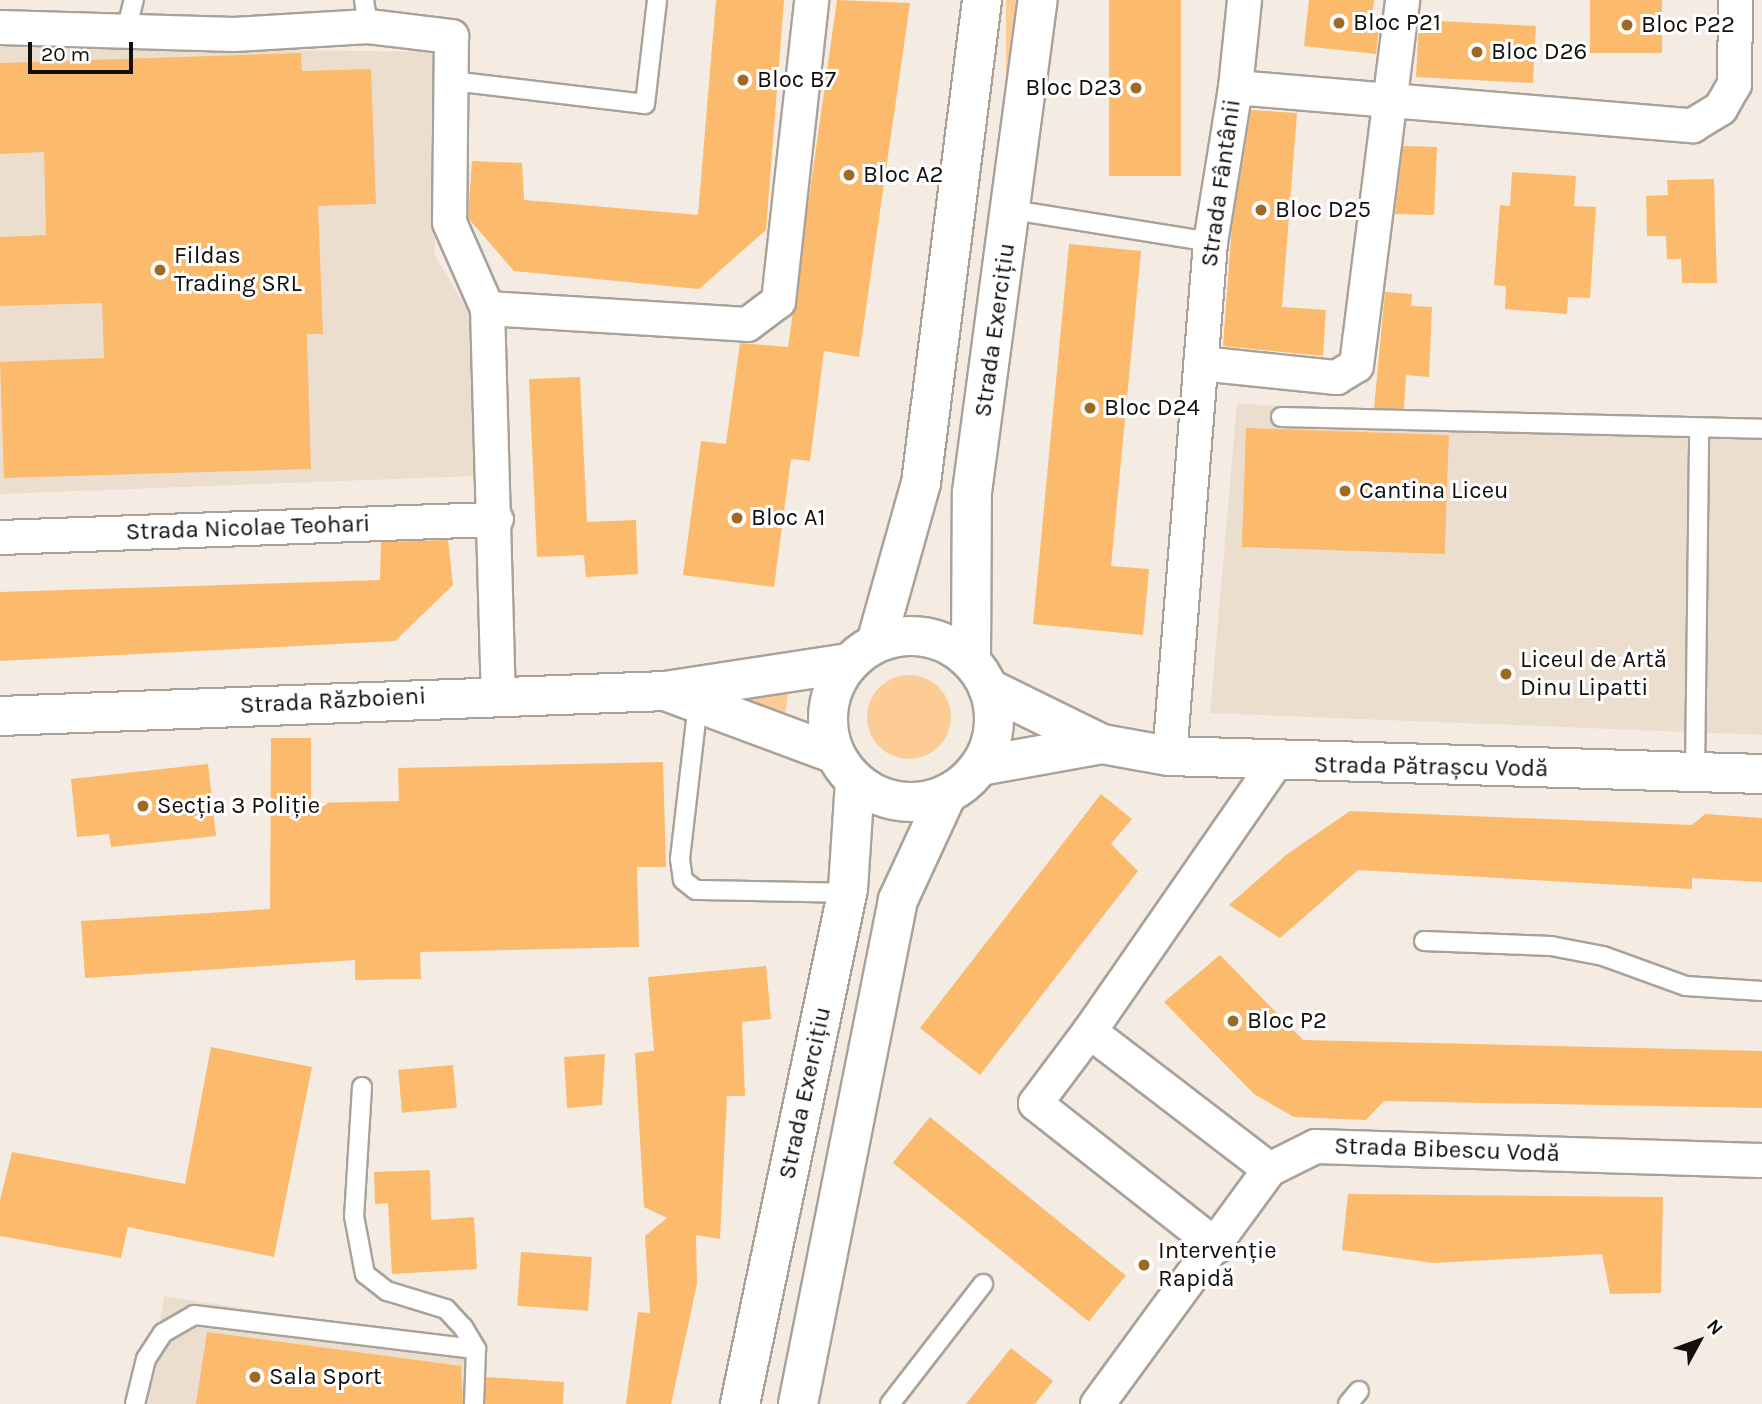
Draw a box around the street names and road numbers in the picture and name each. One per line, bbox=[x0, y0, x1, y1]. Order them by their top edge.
street label: Strada Fântânii bbox=[1195, 97, 1247, 269]
street label: Strada Exercițiu bbox=[969, 241, 1021, 419]
street label: Strada Nicolae Teohari bbox=[125, 509, 371, 547]
street label: Strada Războieni bbox=[239, 682, 427, 720]
street label: Strada Pătrașcu Vodă bbox=[1314, 751, 1548, 783]
street label: Strada Exercițiu bbox=[773, 1004, 837, 1182]
street label: Strada Bibescu Vodă bbox=[1334, 1132, 1560, 1168]

